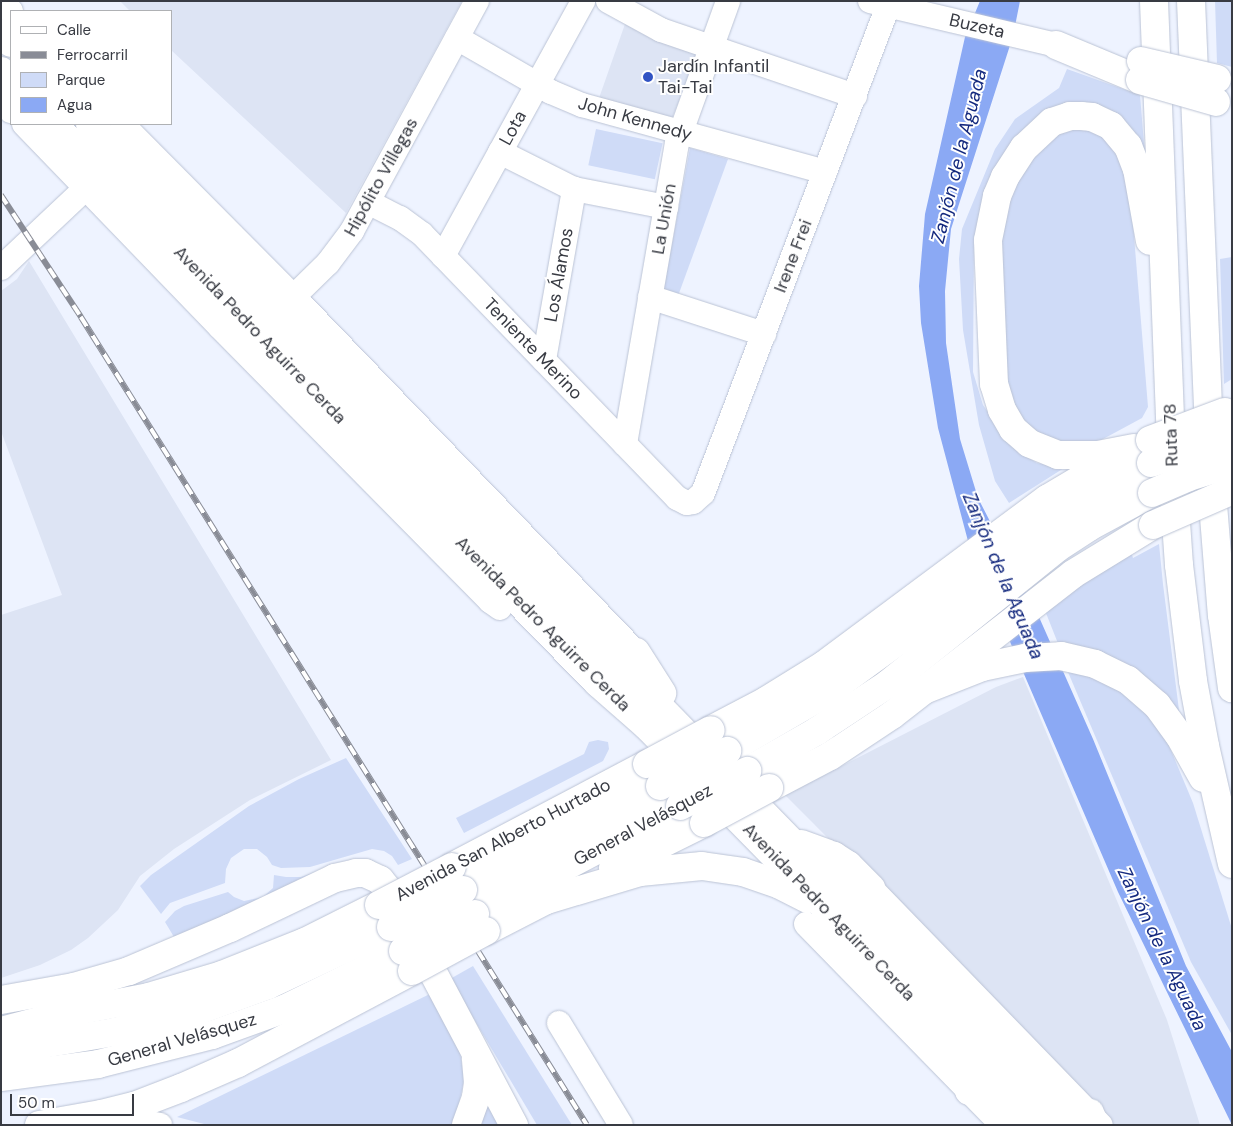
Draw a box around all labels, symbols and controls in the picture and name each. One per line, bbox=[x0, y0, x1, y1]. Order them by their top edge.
street label: Buzeta bbox=[947, 9, 1007, 43]
legend bbox=[10, 10, 172, 125]
text: Calle bbox=[57, 20, 91, 40]
text: Ferrocarril bbox=[57, 45, 128, 65]
place label: Jardín Infantil Tai-Tai bbox=[658, 56, 769, 98]
water label: Zanjón de la Aguada bbox=[926, 66, 992, 246]
text: Parque bbox=[57, 70, 105, 90]
marker: Jardín Infantil Tai-Tai bbox=[642, 71, 654, 83]
street label: John Kennedy bbox=[576, 92, 694, 146]
text: Agua bbox=[57, 95, 92, 115]
street label: Lota bbox=[495, 107, 531, 149]
street label: Hipólito Villegas bbox=[339, 114, 423, 240]
street label: La Unión bbox=[647, 182, 681, 256]
street label: Irene Frei bbox=[769, 216, 817, 296]
street label: Los Álamos bbox=[540, 226, 578, 324]
street label: Avenida Pedro Aguirre Cerda bbox=[169, 241, 351, 429]
street label: Teniente Merino bbox=[479, 294, 587, 404]
street label: Ruta 78 bbox=[1159, 403, 1183, 467]
water label: Zanjón de la Aguada bbox=[958, 489, 1048, 663]
street label: Avenida Pedro Aguirre Cerda bbox=[451, 532, 635, 716]
street label: Avenida San Alberto Hurtado bbox=[392, 774, 614, 906]
street label: General Velásquez bbox=[570, 779, 716, 871]
street label: Avenida Pedro Aguirre Cerda bbox=[738, 818, 920, 1006]
water label: Zanjón de la Aguada bbox=[1113, 864, 1211, 1034]
street label: General Velásquez bbox=[105, 1008, 259, 1072]
scale bar bbox=[12, 1084, 136, 1116]
text: 50 m bbox=[18, 1093, 55, 1113]

